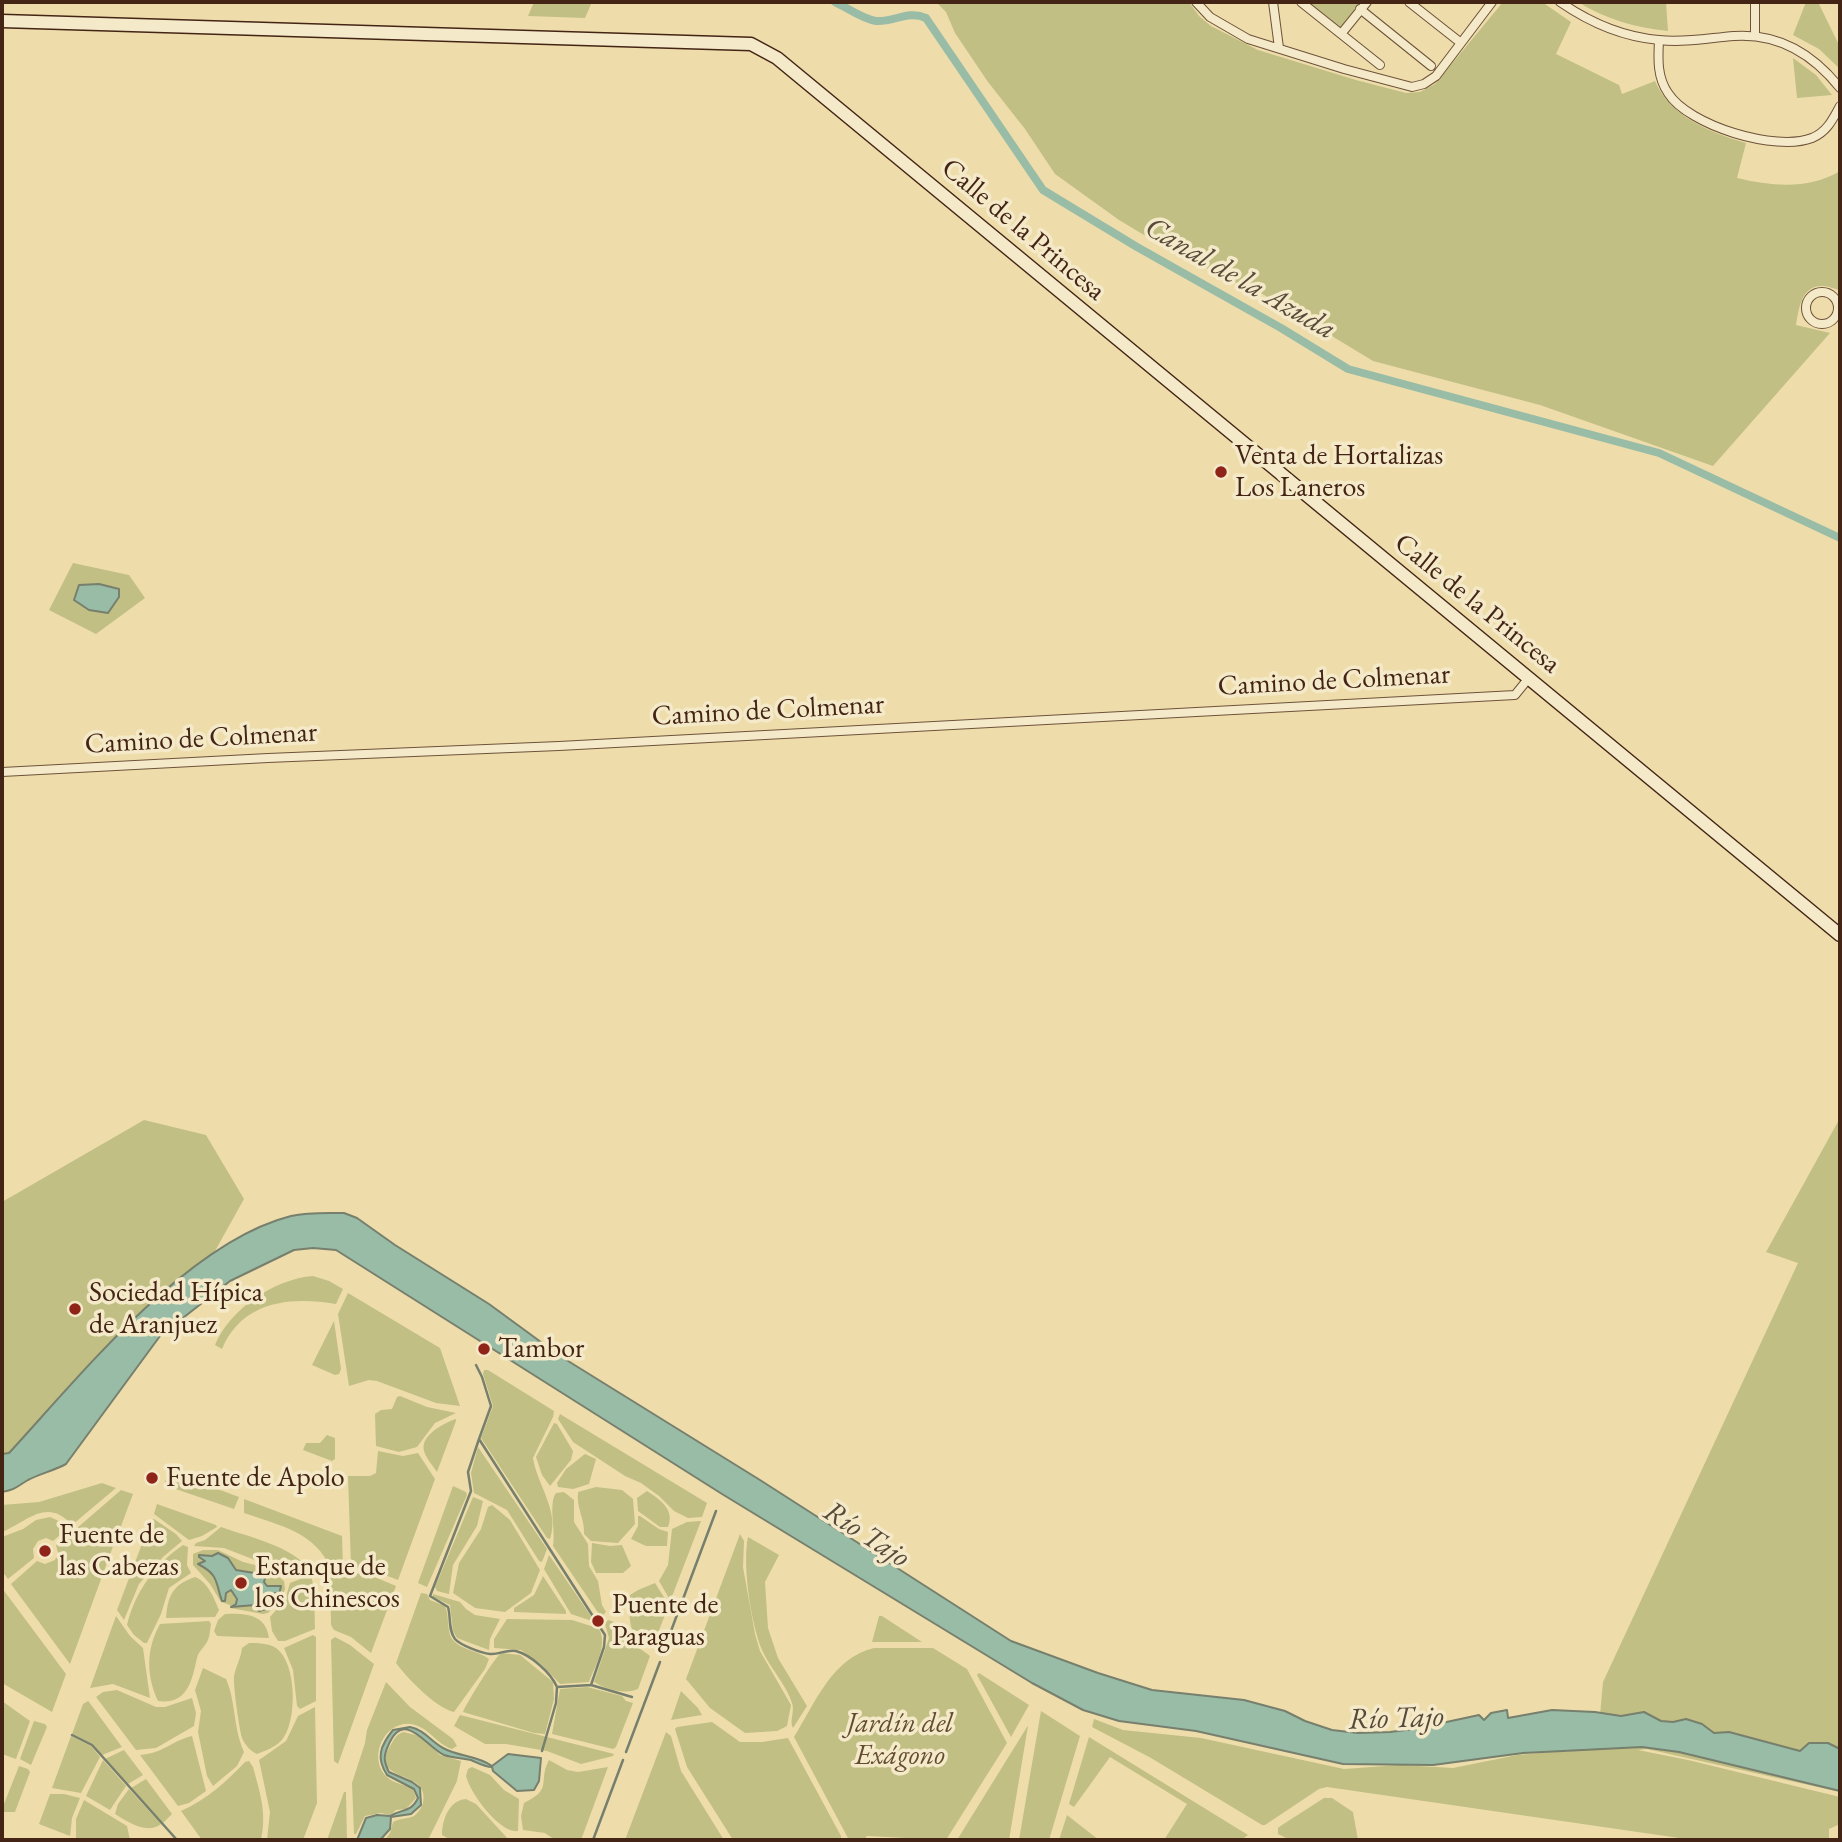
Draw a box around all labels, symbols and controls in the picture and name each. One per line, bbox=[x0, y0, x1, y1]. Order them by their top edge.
street label: Calle de la Princesa bbox=[934, 152, 1112, 308]
water label: Canal de la Azuda bbox=[1138, 210, 1342, 348]
place label: Venta de Hortalizas Los Laneros bbox=[1235, 439, 1443, 505]
marker: Venta de Hortalizas Los Laneros bbox=[1213, 464, 1229, 480]
street label: Calle de la Princesa bbox=[1387, 527, 1567, 681]
street label: Camino de Colmenar bbox=[1217, 658, 1451, 704]
street label: Camino de Colmenar bbox=[651, 688, 885, 734]
street label: Camino de Colmenar bbox=[84, 716, 318, 762]
place label: Sociedad Hípica de Aranjuez bbox=[89, 1276, 263, 1342]
marker: Sociedad Hípica de Aranjuez bbox=[67, 1301, 83, 1317]
place label: Tambor bbox=[498, 1332, 584, 1366]
marker: Tambor bbox=[476, 1341, 492, 1357]
place label: Fuente de Apolo bbox=[166, 1461, 345, 1495]
marker: Fuente de Apolo bbox=[144, 1470, 160, 1486]
water label: Río Tajo bbox=[816, 1494, 916, 1576]
place label: Fuente de las Cabezas bbox=[59, 1518, 179, 1584]
marker: Fuente de las Cabezas bbox=[37, 1543, 53, 1559]
place label: Estanque de los Chinescos bbox=[255, 1550, 400, 1616]
marker: Estanque de los Chinescos bbox=[233, 1575, 249, 1591]
place label: Puente de Paraguas bbox=[612, 1588, 718, 1654]
marker: Puente de Paraguas bbox=[590, 1613, 606, 1629]
water label: Río Tajo bbox=[1348, 1699, 1444, 1739]
park label: Jardín del Exágono bbox=[847, 1707, 953, 1773]

